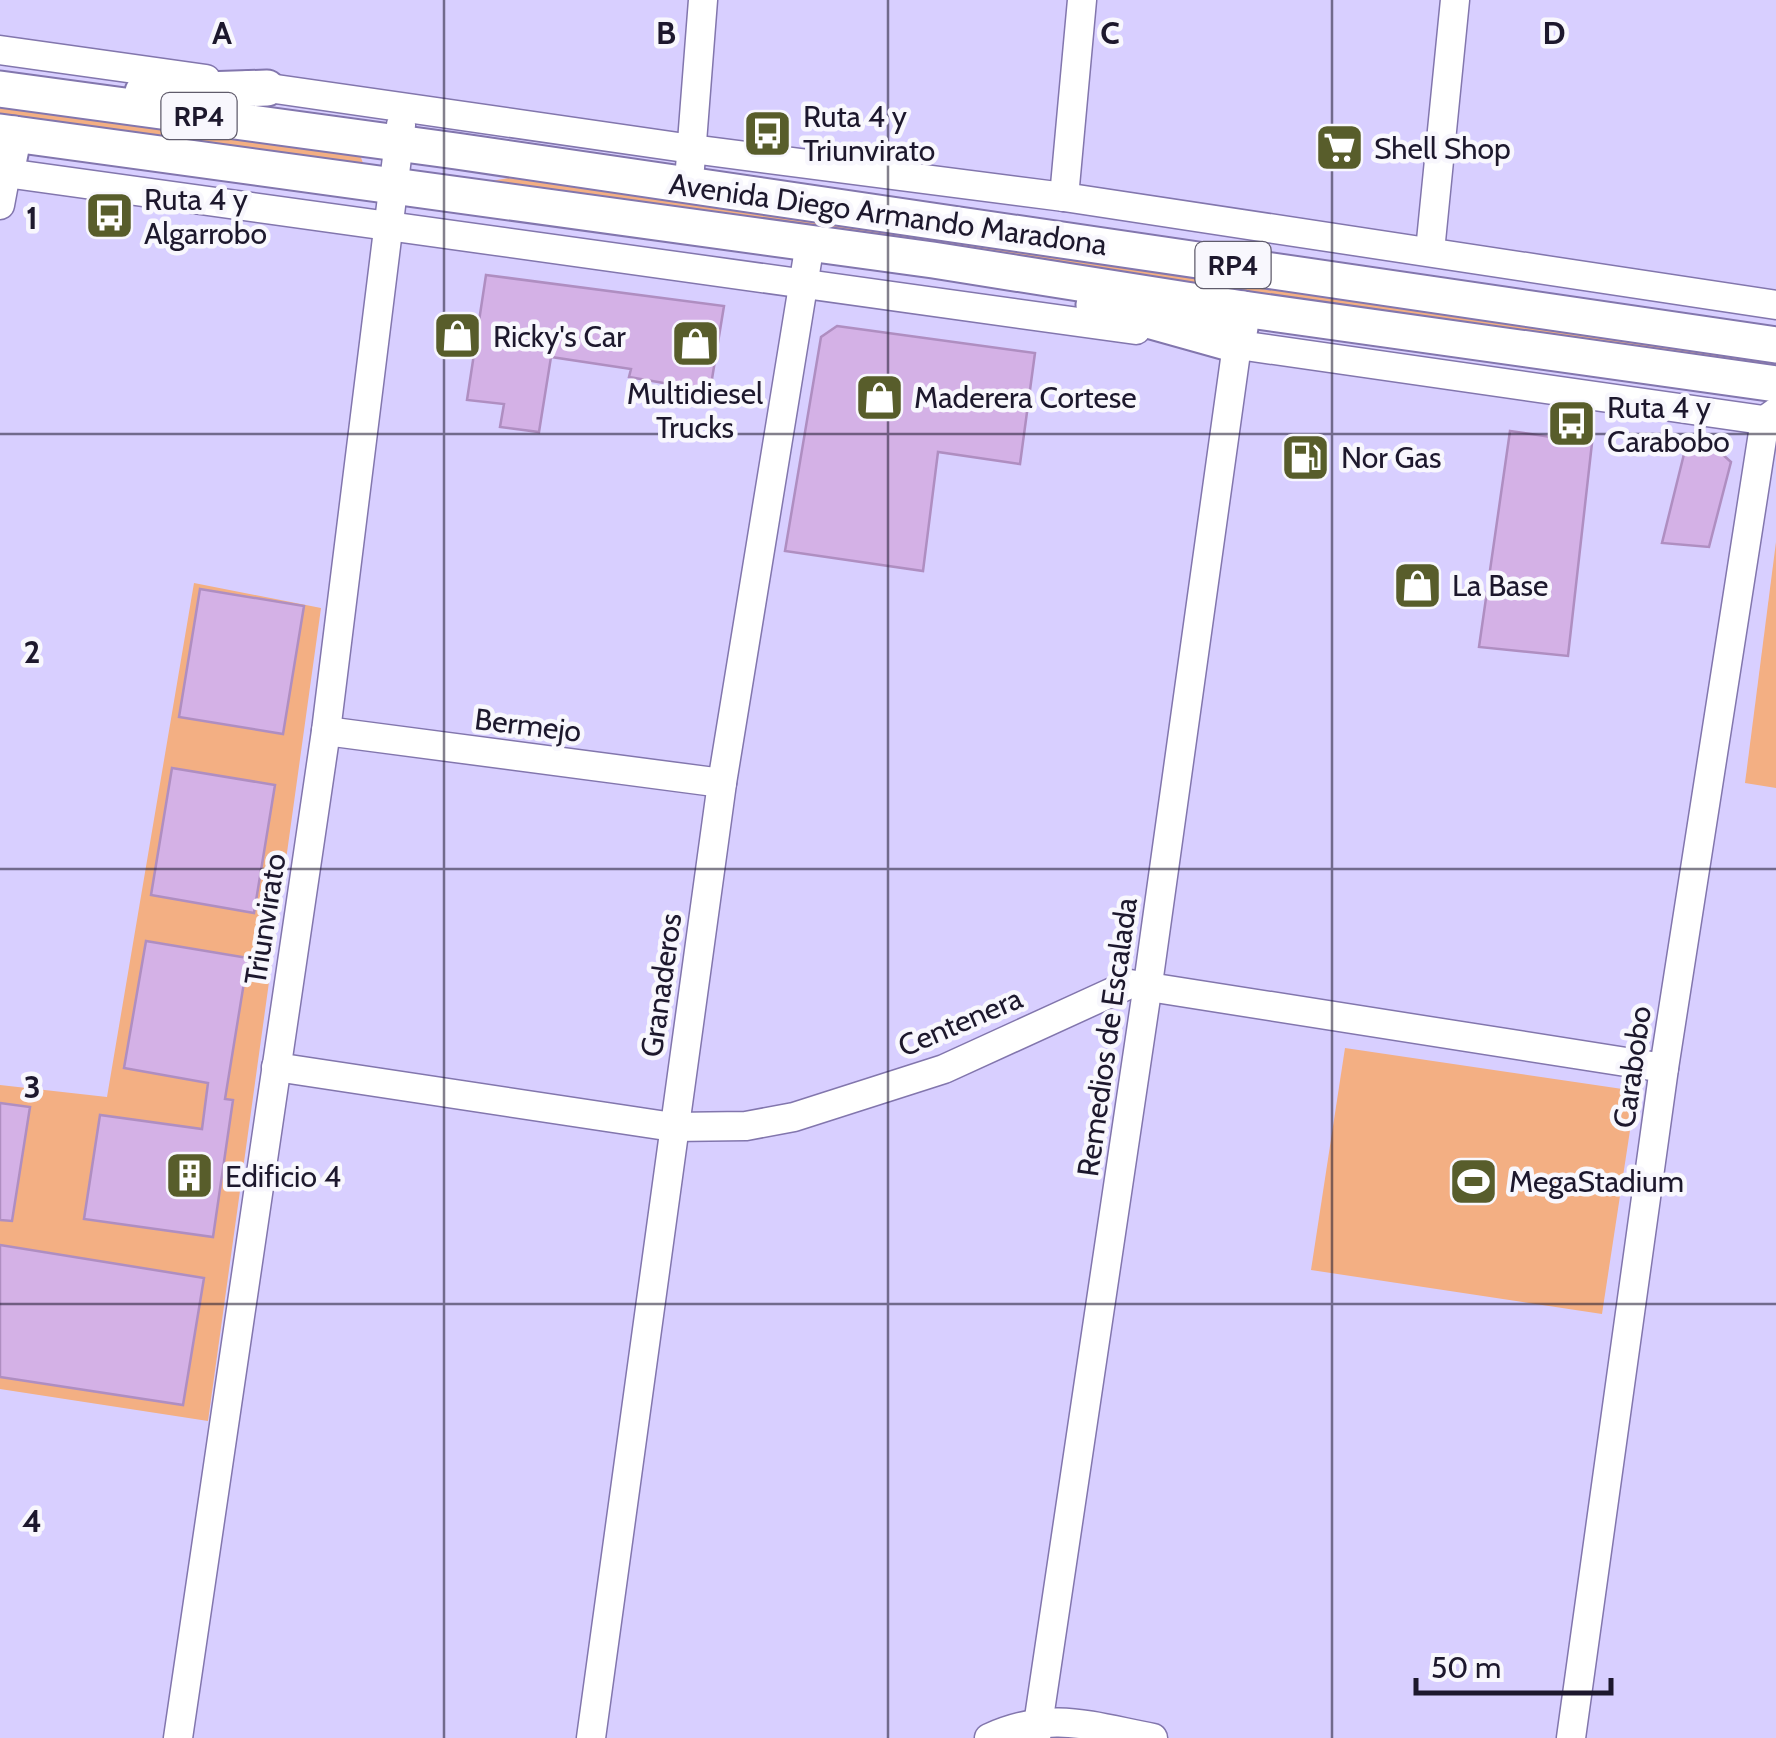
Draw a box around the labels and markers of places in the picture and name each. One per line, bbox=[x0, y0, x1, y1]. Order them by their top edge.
place label: Ruta 4 y Triunvirato bbox=[803, 98, 935, 169]
bus stop icon: Ruta 4 y Triunvirato bbox=[742, 107, 794, 159]
supermarket icon: Shell Shop bbox=[1313, 122, 1365, 174]
place label: Shell Shop bbox=[1374, 130, 1511, 167]
place label: Ruta 4 y Algarrobo bbox=[144, 181, 267, 252]
bus stop icon: Ruta 4 y Algarrobo bbox=[83, 190, 135, 242]
shop icon: Ricky's Car bbox=[432, 310, 484, 362]
place label: Ricky's Car bbox=[493, 318, 626, 355]
shop icon: Multidiesel Trucks bbox=[669, 318, 721, 370]
shop icon: Maderera Cortese bbox=[853, 371, 905, 423]
place label: Multidiesel Trucks bbox=[627, 375, 763, 446]
place label: Maderera Cortese bbox=[914, 379, 1137, 416]
place label: Ruta 4 y Carabobo bbox=[1607, 389, 1730, 460]
bus stop icon: Ruta 4 y Carabobo bbox=[1546, 398, 1598, 450]
fuel station icon: Nor Gas bbox=[1280, 431, 1332, 483]
place label: Nor Gas bbox=[1341, 439, 1441, 476]
shop icon: La Base bbox=[1391, 559, 1443, 611]
place label: La Base bbox=[1452, 567, 1548, 604]
building icon: Edificio 4 bbox=[164, 1150, 216, 1202]
sports icon: MegaStadium bbox=[1448, 1155, 1500, 1207]
place label: Edificio 4 bbox=[225, 1158, 341, 1195]
place label: MegaStadium bbox=[1509, 1163, 1684, 1200]

